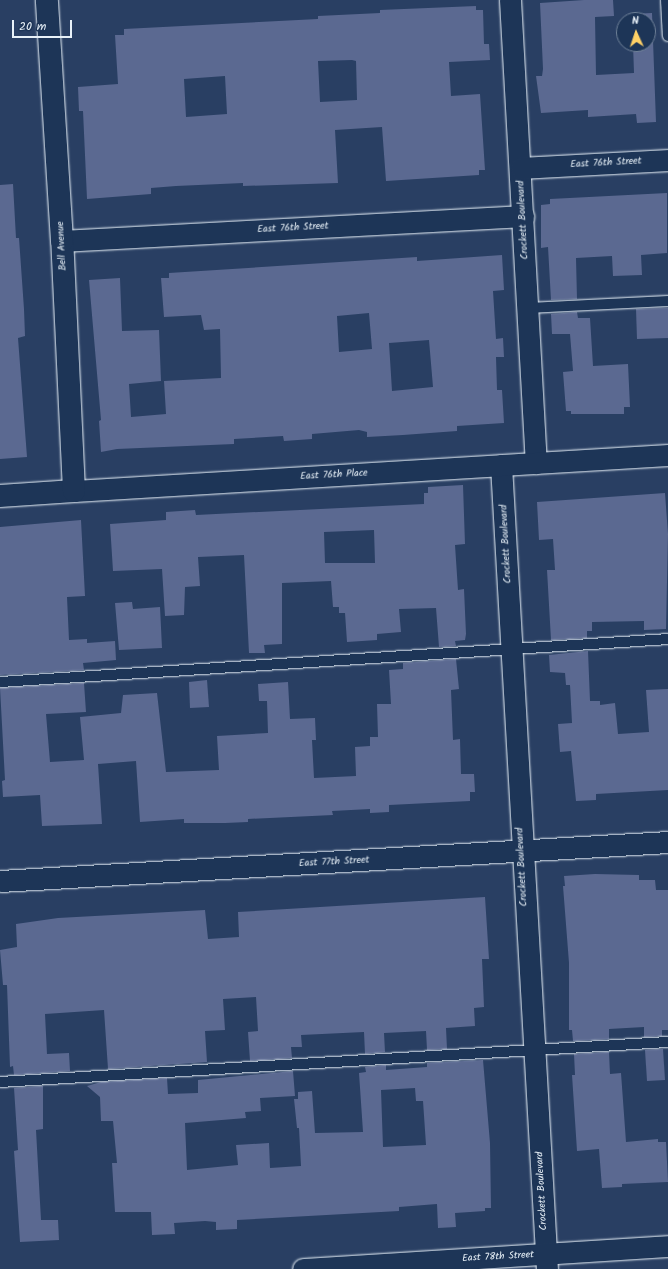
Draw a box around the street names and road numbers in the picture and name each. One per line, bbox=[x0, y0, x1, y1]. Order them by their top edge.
street label: East 76th Street bbox=[570, 155, 642, 171]
street label: Crockett Boulevard bbox=[515, 180, 531, 260]
street label: East 76th Street bbox=[257, 220, 329, 236]
street label: Bell Avenue bbox=[55, 221, 69, 271]
street label: East 76th Place bbox=[300, 467, 368, 483]
street label: Crockett Boulevard bbox=[498, 504, 514, 584]
street label: Crockett Boulevard bbox=[514, 827, 530, 907]
street label: East 77th Street bbox=[298, 854, 370, 870]
street label: Crockett Boulevard bbox=[534, 1151, 550, 1231]
street label: East 78th Street bbox=[462, 1249, 534, 1265]

